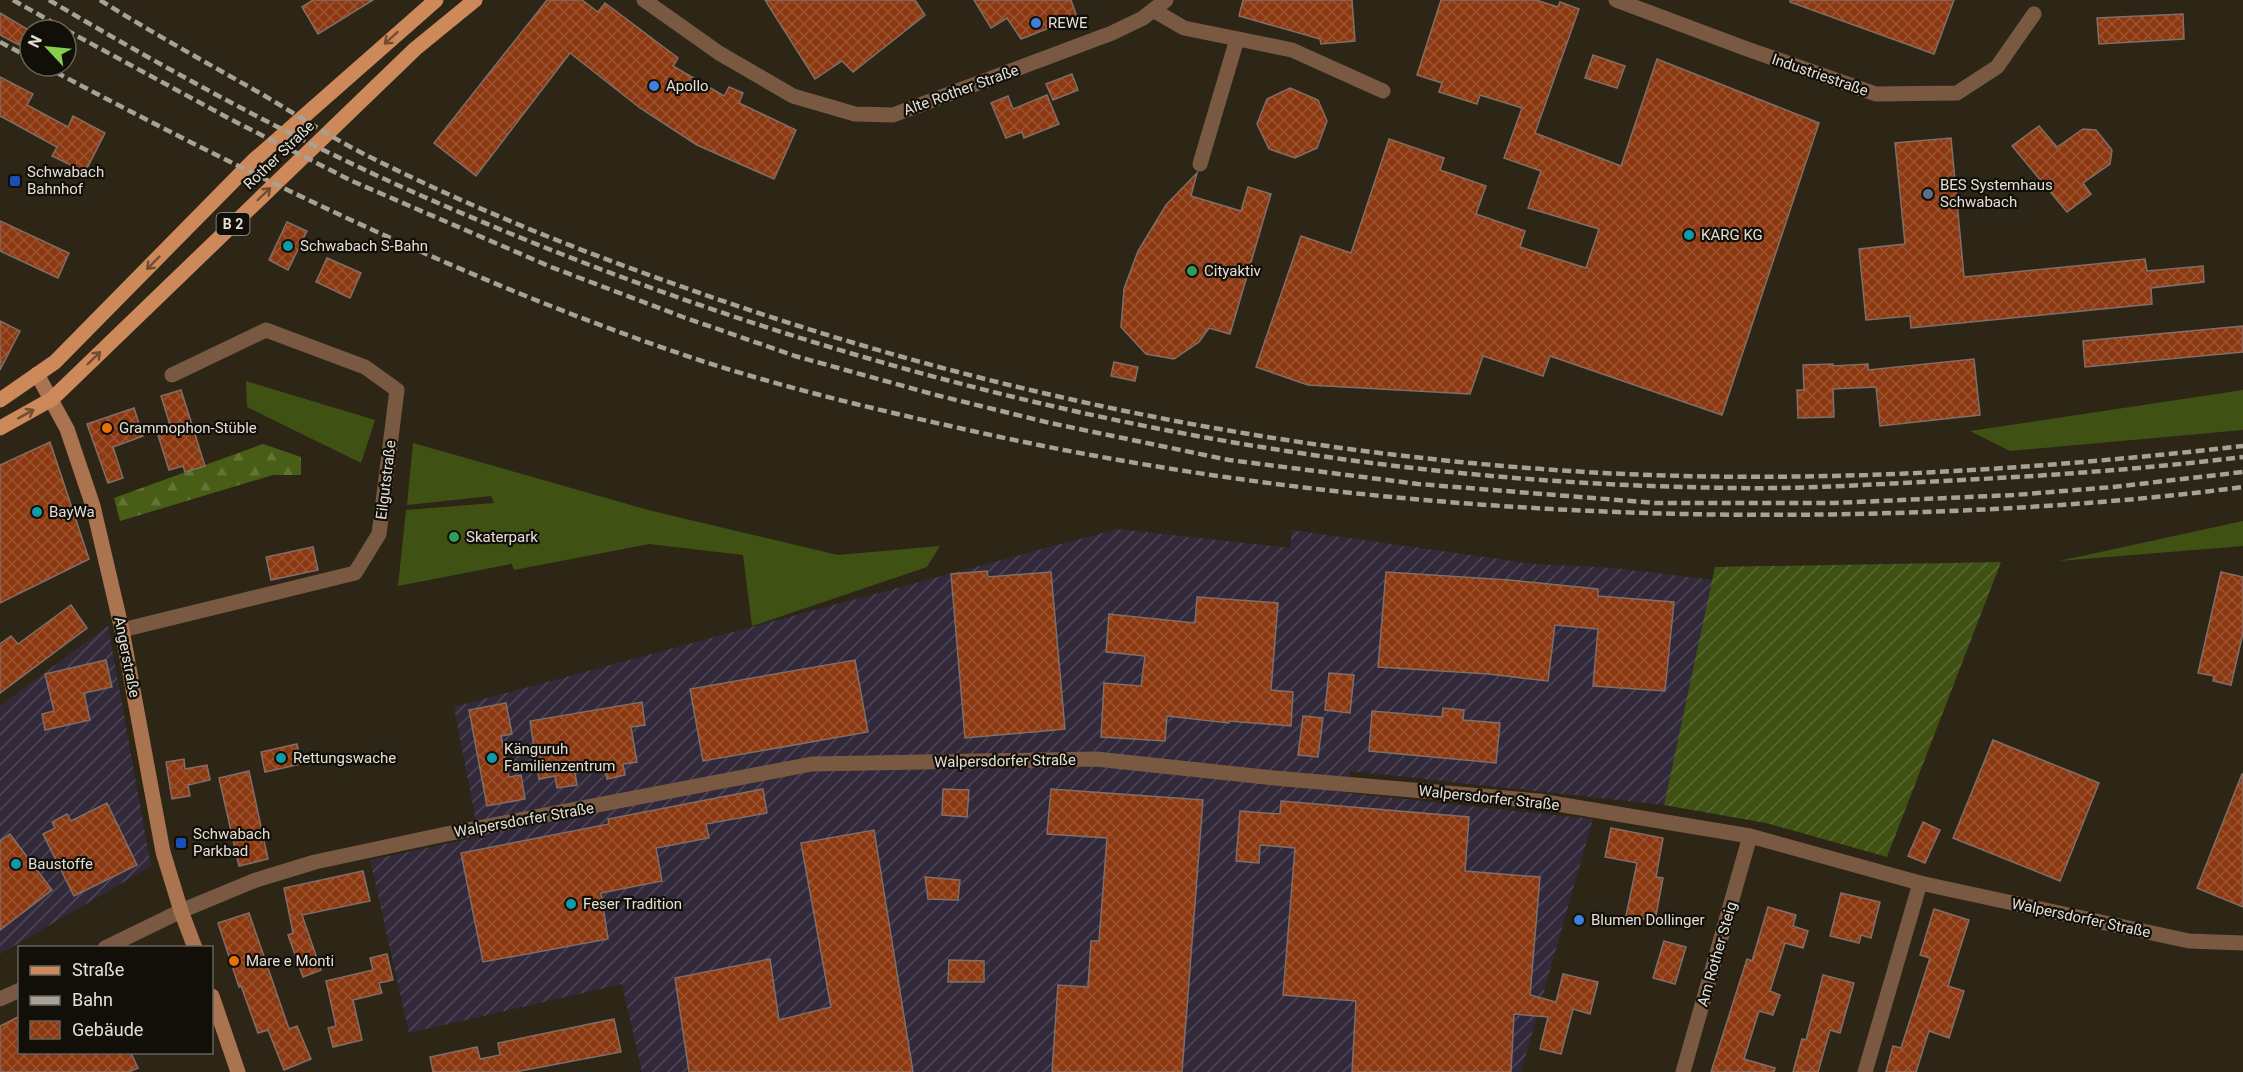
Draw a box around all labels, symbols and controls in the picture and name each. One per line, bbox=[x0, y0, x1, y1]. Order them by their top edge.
place label: REWE bbox=[1048, 14, 1088, 32]
marker: REWE bbox=[1029, 16, 1043, 30]
north arrow bbox=[18, 18, 78, 78]
one-way arrow bbox=[384, 31, 399, 45]
text: N bbox=[24, 32, 46, 51]
street label: Industriestraße bbox=[1769, 50, 1871, 100]
street label: Alte Rother Straße bbox=[901, 61, 1021, 119]
place label: Apollo bbox=[666, 77, 709, 95]
marker: Apollo bbox=[647, 79, 661, 93]
street label: Rother Straße bbox=[240, 117, 318, 193]
place label: Schwabach Bahnhof bbox=[27, 163, 104, 198]
marker: Schwabach Bahnhof bbox=[8, 174, 22, 188]
place label: BES Systemhaus Schwabach bbox=[1940, 176, 2053, 211]
one-way arrow bbox=[257, 186, 272, 201]
marker: BES Systemhaus Schwabach bbox=[1921, 187, 1935, 201]
road number: B 2 bbox=[216, 213, 250, 235]
place label: KARG KG bbox=[1701, 226, 1763, 244]
marker: KARG KG bbox=[1682, 228, 1696, 242]
place label: Schwabach S-Bahn bbox=[300, 237, 428, 255]
marker: Schwabach S-Bahn bbox=[281, 239, 295, 253]
one-way arrow bbox=[145, 255, 160, 270]
place label: Cityaktiv bbox=[1204, 262, 1261, 280]
marker: Cityaktiv bbox=[1185, 264, 1199, 278]
one-way arrow bbox=[86, 351, 101, 366]
one-way arrow bbox=[17, 407, 34, 419]
place label: Grammophon-Stüble bbox=[119, 419, 257, 437]
marker: Grammophon-Stüble bbox=[100, 421, 114, 435]
street label: Eilgutstraße bbox=[372, 439, 400, 521]
place label: BayWa bbox=[49, 503, 95, 521]
marker: BayWa bbox=[30, 505, 44, 519]
place label: Skaterpark bbox=[466, 528, 538, 546]
marker: Skaterpark bbox=[447, 530, 461, 544]
street label: Angerstraße bbox=[110, 615, 144, 699]
place label: Känguruh Familienzentrum bbox=[504, 740, 616, 775]
place label: Rettungswache bbox=[293, 749, 396, 767]
marker: Rettungswache bbox=[274, 751, 288, 765]
marker: Känguruh Familienzentrum bbox=[485, 751, 499, 765]
street label: Walpersdorfer Straße bbox=[934, 751, 1076, 771]
street label: Walpersdorfer Straße bbox=[1418, 782, 1560, 814]
street label: Walpersdorfer Straße bbox=[453, 799, 595, 841]
place label: Schwabach Parkbad bbox=[193, 825, 270, 860]
marker: Schwabach Parkbad bbox=[174, 836, 188, 850]
place label: Baustoffe bbox=[28, 855, 93, 873]
marker: Baustoffe bbox=[9, 857, 23, 871]
street label: Walpersdorfer Straße bbox=[2010, 894, 2152, 942]
place label: Feser Tradition bbox=[583, 895, 682, 913]
marker: Feser Tradition bbox=[564, 897, 578, 911]
street label: Am Rother Steig bbox=[1693, 899, 1741, 1009]
place label: Blumen Dollinger bbox=[1591, 911, 1704, 929]
marker: Blumen Dollinger bbox=[1572, 913, 1586, 927]
legend bbox=[18, 946, 213, 1054]
place label: Mare e Monti bbox=[246, 952, 334, 970]
marker: Mare e Monti bbox=[227, 954, 241, 968]
text: Straße bbox=[72, 959, 124, 980]
text: Bahn bbox=[72, 989, 113, 1010]
text: Gebäude bbox=[72, 1019, 143, 1040]

